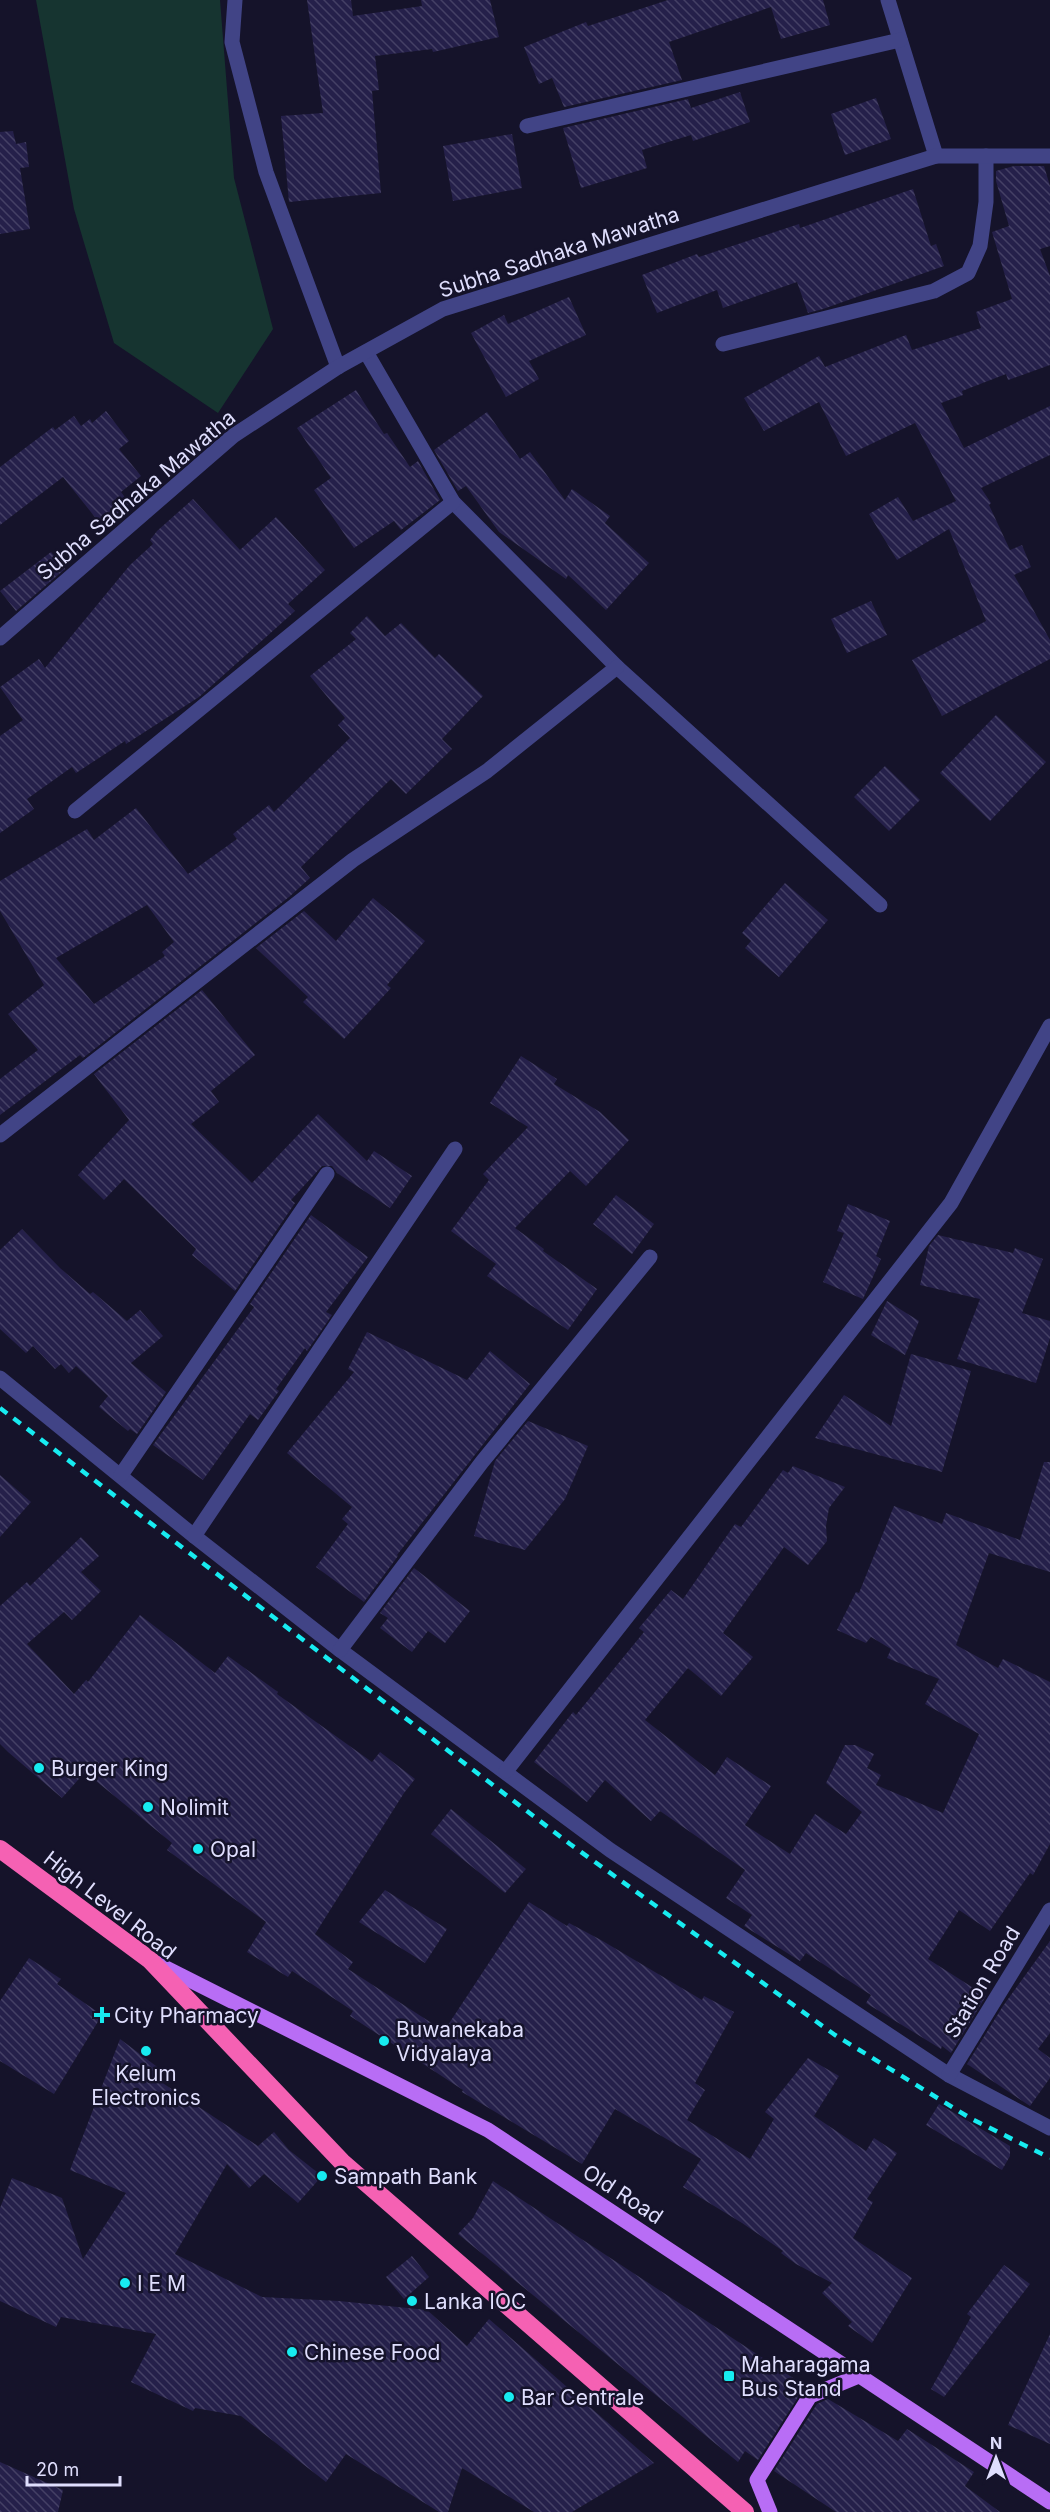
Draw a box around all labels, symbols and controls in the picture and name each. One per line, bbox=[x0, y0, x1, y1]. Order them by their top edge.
street label: Subha Sadhaka Mawatha bbox=[436, 201, 682, 303]
street label: Subha Sadhaka Mawatha bbox=[32, 405, 240, 585]
place label: Burger King bbox=[51, 1756, 168, 1781]
marker: Burger King bbox=[32, 1761, 46, 1775]
place label: Nolimit bbox=[160, 1795, 229, 1820]
marker: Nolimit bbox=[141, 1800, 155, 1814]
place label: Opal bbox=[210, 1837, 256, 1862]
marker: Opal bbox=[191, 1842, 205, 1856]
street label: High Level Road bbox=[39, 1846, 181, 1964]
street label: Station Road bbox=[939, 1922, 1025, 2042]
place label: City Pharmacy bbox=[114, 2003, 259, 2028]
marker: City Pharmacy bbox=[95, 2008, 109, 2022]
place label: Buwanekaba Vidyalaya bbox=[396, 2017, 524, 2066]
marker: Buwanekaba Vidyalaya bbox=[377, 2034, 391, 2048]
marker: Kelum Electronics bbox=[139, 2044, 153, 2058]
place label: Kelum Electronics bbox=[91, 2061, 201, 2110]
street label: Old Road bbox=[578, 2159, 668, 2229]
place label: Sampath Bank bbox=[334, 2164, 478, 2189]
marker: Sampath Bank bbox=[315, 2169, 329, 2183]
place label: I E M bbox=[137, 2271, 186, 2296]
marker: I E M bbox=[118, 2276, 132, 2290]
place label: Lanka IOC bbox=[424, 2289, 526, 2314]
marker: Lanka IOC bbox=[405, 2294, 419, 2308]
place label: Chinese Food bbox=[304, 2340, 440, 2365]
marker: Chinese Food bbox=[285, 2345, 299, 2359]
place label: Maharagama Bus Stand bbox=[741, 2352, 871, 2401]
marker: Maharagama Bus Stand bbox=[722, 2369, 736, 2383]
place label: Bar Centrale bbox=[521, 2385, 644, 2410]
marker: Bar Centrale bbox=[502, 2390, 516, 2404]
north arrow bbox=[966, 2428, 1026, 2488]
text: N bbox=[990, 2433, 1002, 2453]
scale bar bbox=[27, 2449, 120, 2487]
text: 20 m bbox=[36, 2459, 79, 2480]

